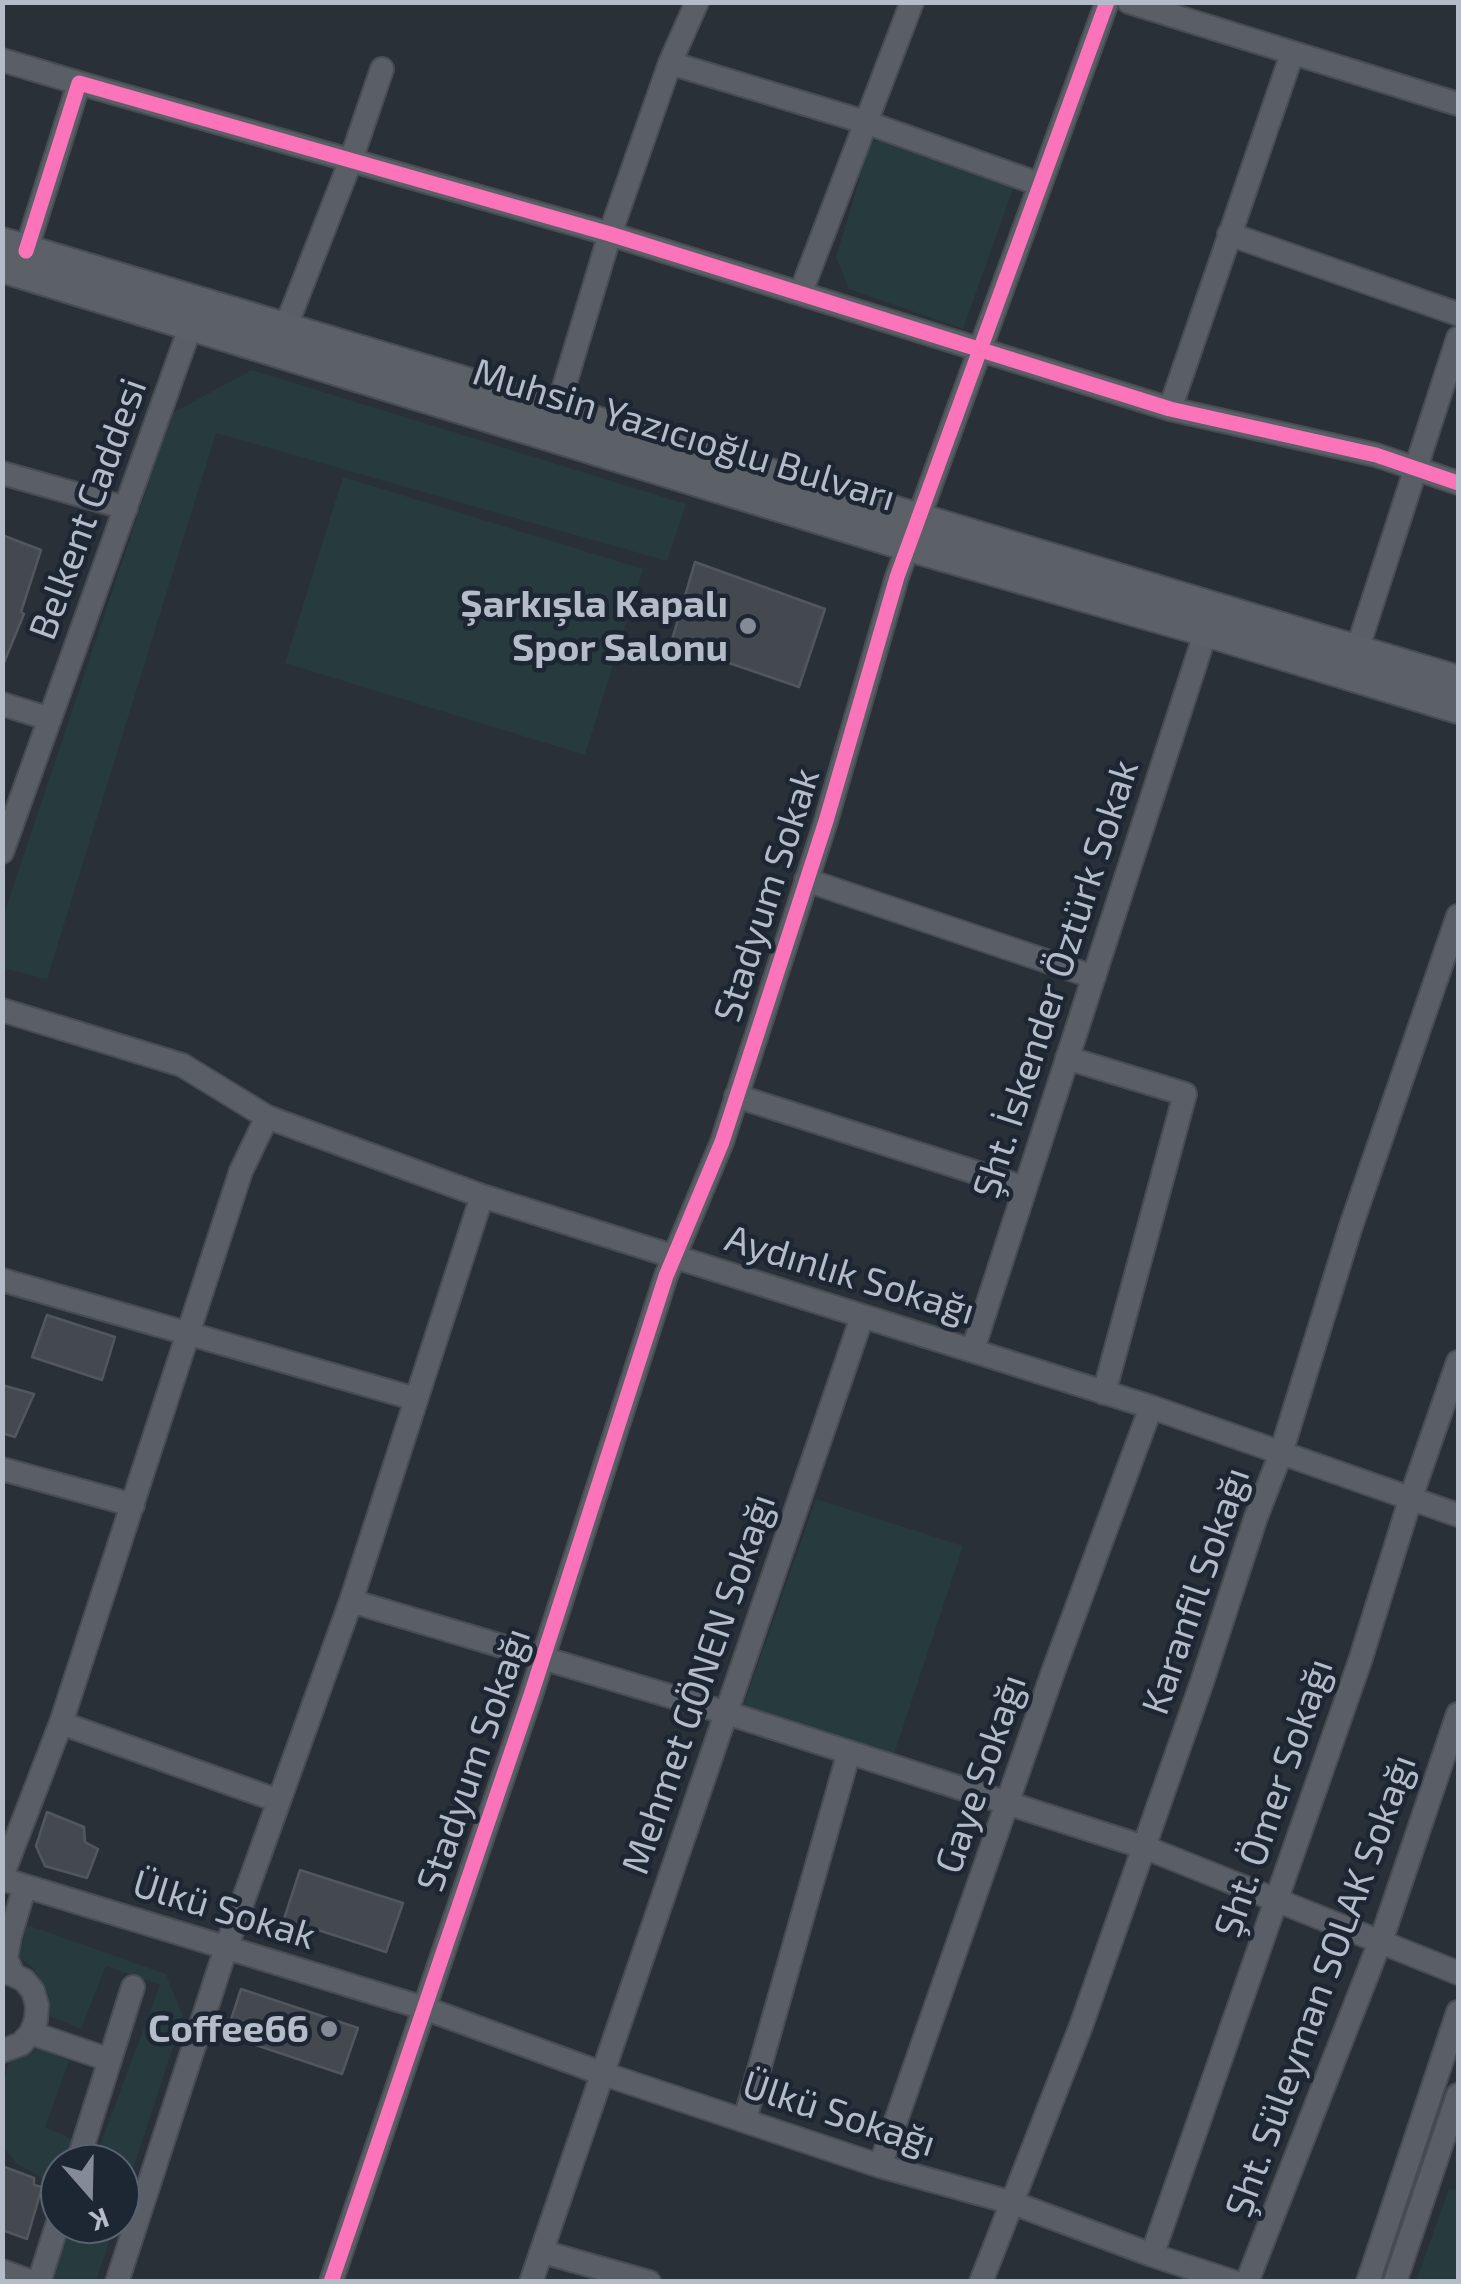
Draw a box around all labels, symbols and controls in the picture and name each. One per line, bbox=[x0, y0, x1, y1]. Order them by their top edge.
street label: Muhsin Yazıcıoğlu Bulvarı bbox=[467, 349, 901, 521]
street label: Belkent Caddesi bbox=[20, 372, 156, 646]
place label: Şarkışla Kapalı Spor Salonu bbox=[460, 581, 728, 670]
marker: Şarkışla Kapalı Spor Salonu bbox=[737, 615, 759, 637]
street label: Şht. İskender Öztürk Sokak bbox=[964, 754, 1148, 1204]
street label: Stadyum Sokak bbox=[704, 762, 830, 1028]
street label: Aydınlık Sokağı bbox=[720, 1215, 980, 1335]
street label: Karanfil Sokağı bbox=[1132, 1462, 1260, 1720]
street label: Mehmet GÖNEN Sokağı bbox=[613, 1488, 785, 1880]
street label: Stadyum Sokağı bbox=[408, 1622, 540, 1898]
street label: Şht. Ömer Sokağı bbox=[1205, 1653, 1343, 1943]
street label: Gaye Sokağı bbox=[926, 1669, 1036, 1879]
street label: Şht. Süleyman SOLAK Sokağı bbox=[1216, 1748, 1426, 2224]
street label: Ülkü Sokak bbox=[127, 1861, 321, 1959]
place label: Coffee66 bbox=[148, 2006, 309, 2052]
marker: Coffee66 bbox=[318, 2018, 340, 2040]
street label: Ülkü Sokağı bbox=[737, 2061, 941, 2167]
north arrow bbox=[40, 2144, 140, 2244]
text: K bbox=[85, 2201, 114, 2239]

